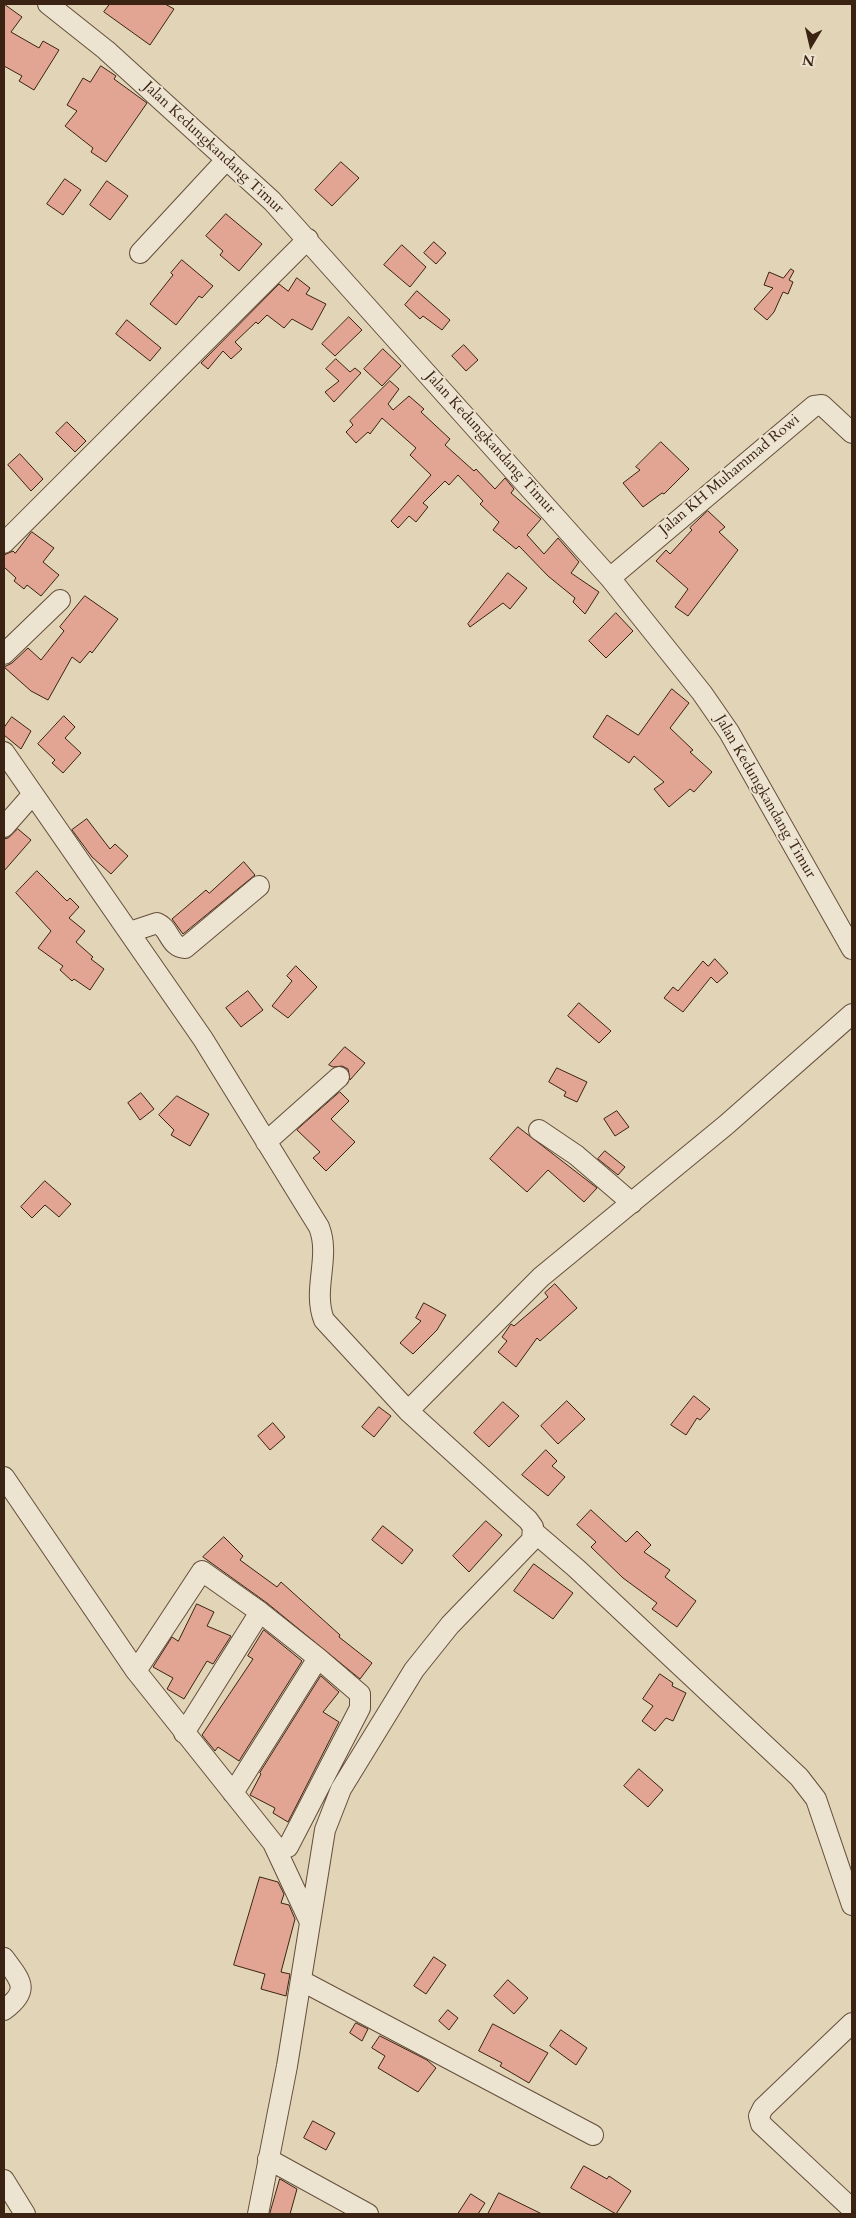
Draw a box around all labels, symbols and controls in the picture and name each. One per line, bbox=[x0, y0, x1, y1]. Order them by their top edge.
north arrow bbox=[786, 20, 836, 70]
text: N bbox=[801, 50, 816, 71]
street label: Jalan Kedungkandang Timur bbox=[139, 78, 287, 218]
street label: Jalan Kedungkandang Timur bbox=[421, 368, 559, 518]
street label: Jalan KH Muhammad Rowi bbox=[656, 411, 804, 539]
street label: Jalan Kedungkandang Timur bbox=[711, 712, 819, 882]

